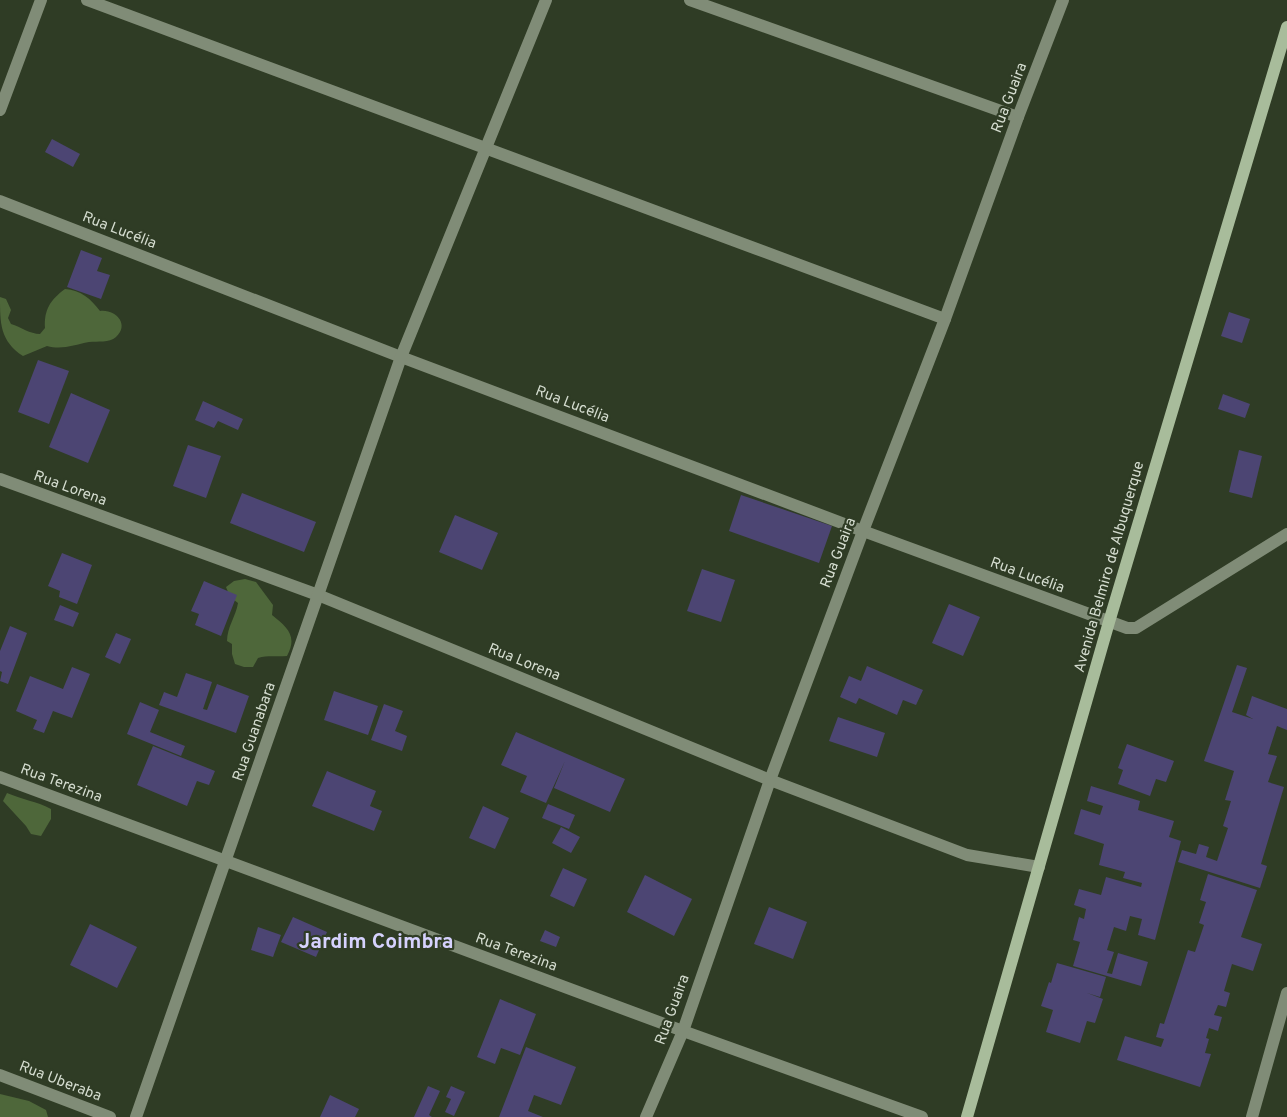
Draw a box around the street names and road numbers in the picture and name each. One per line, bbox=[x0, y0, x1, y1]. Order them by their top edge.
street label: Rua Guaira bbox=[988, 60, 1032, 136]
street label: Rua Lucélia bbox=[79, 208, 159, 254]
street label: Rua Lucélia bbox=[532, 382, 612, 428]
street label: Avenida Belmiro de Albuquerque bbox=[1071, 459, 1149, 675]
street label: Rua Lorena bbox=[31, 467, 109, 511]
street label: Rua Guaira bbox=[817, 515, 861, 591]
street label: Rua Lucélia bbox=[987, 554, 1067, 598]
street label: Rua Lorena bbox=[485, 640, 563, 686]
street label: Rua Guanabara bbox=[229, 680, 281, 784]
street label: Rua Terezina bbox=[17, 760, 105, 808]
street label: Rua Terezina bbox=[472, 929, 560, 977]
street label: Rua Guaira bbox=[651, 972, 695, 1048]
street label: Rua Uberaba bbox=[16, 1058, 104, 1106]

